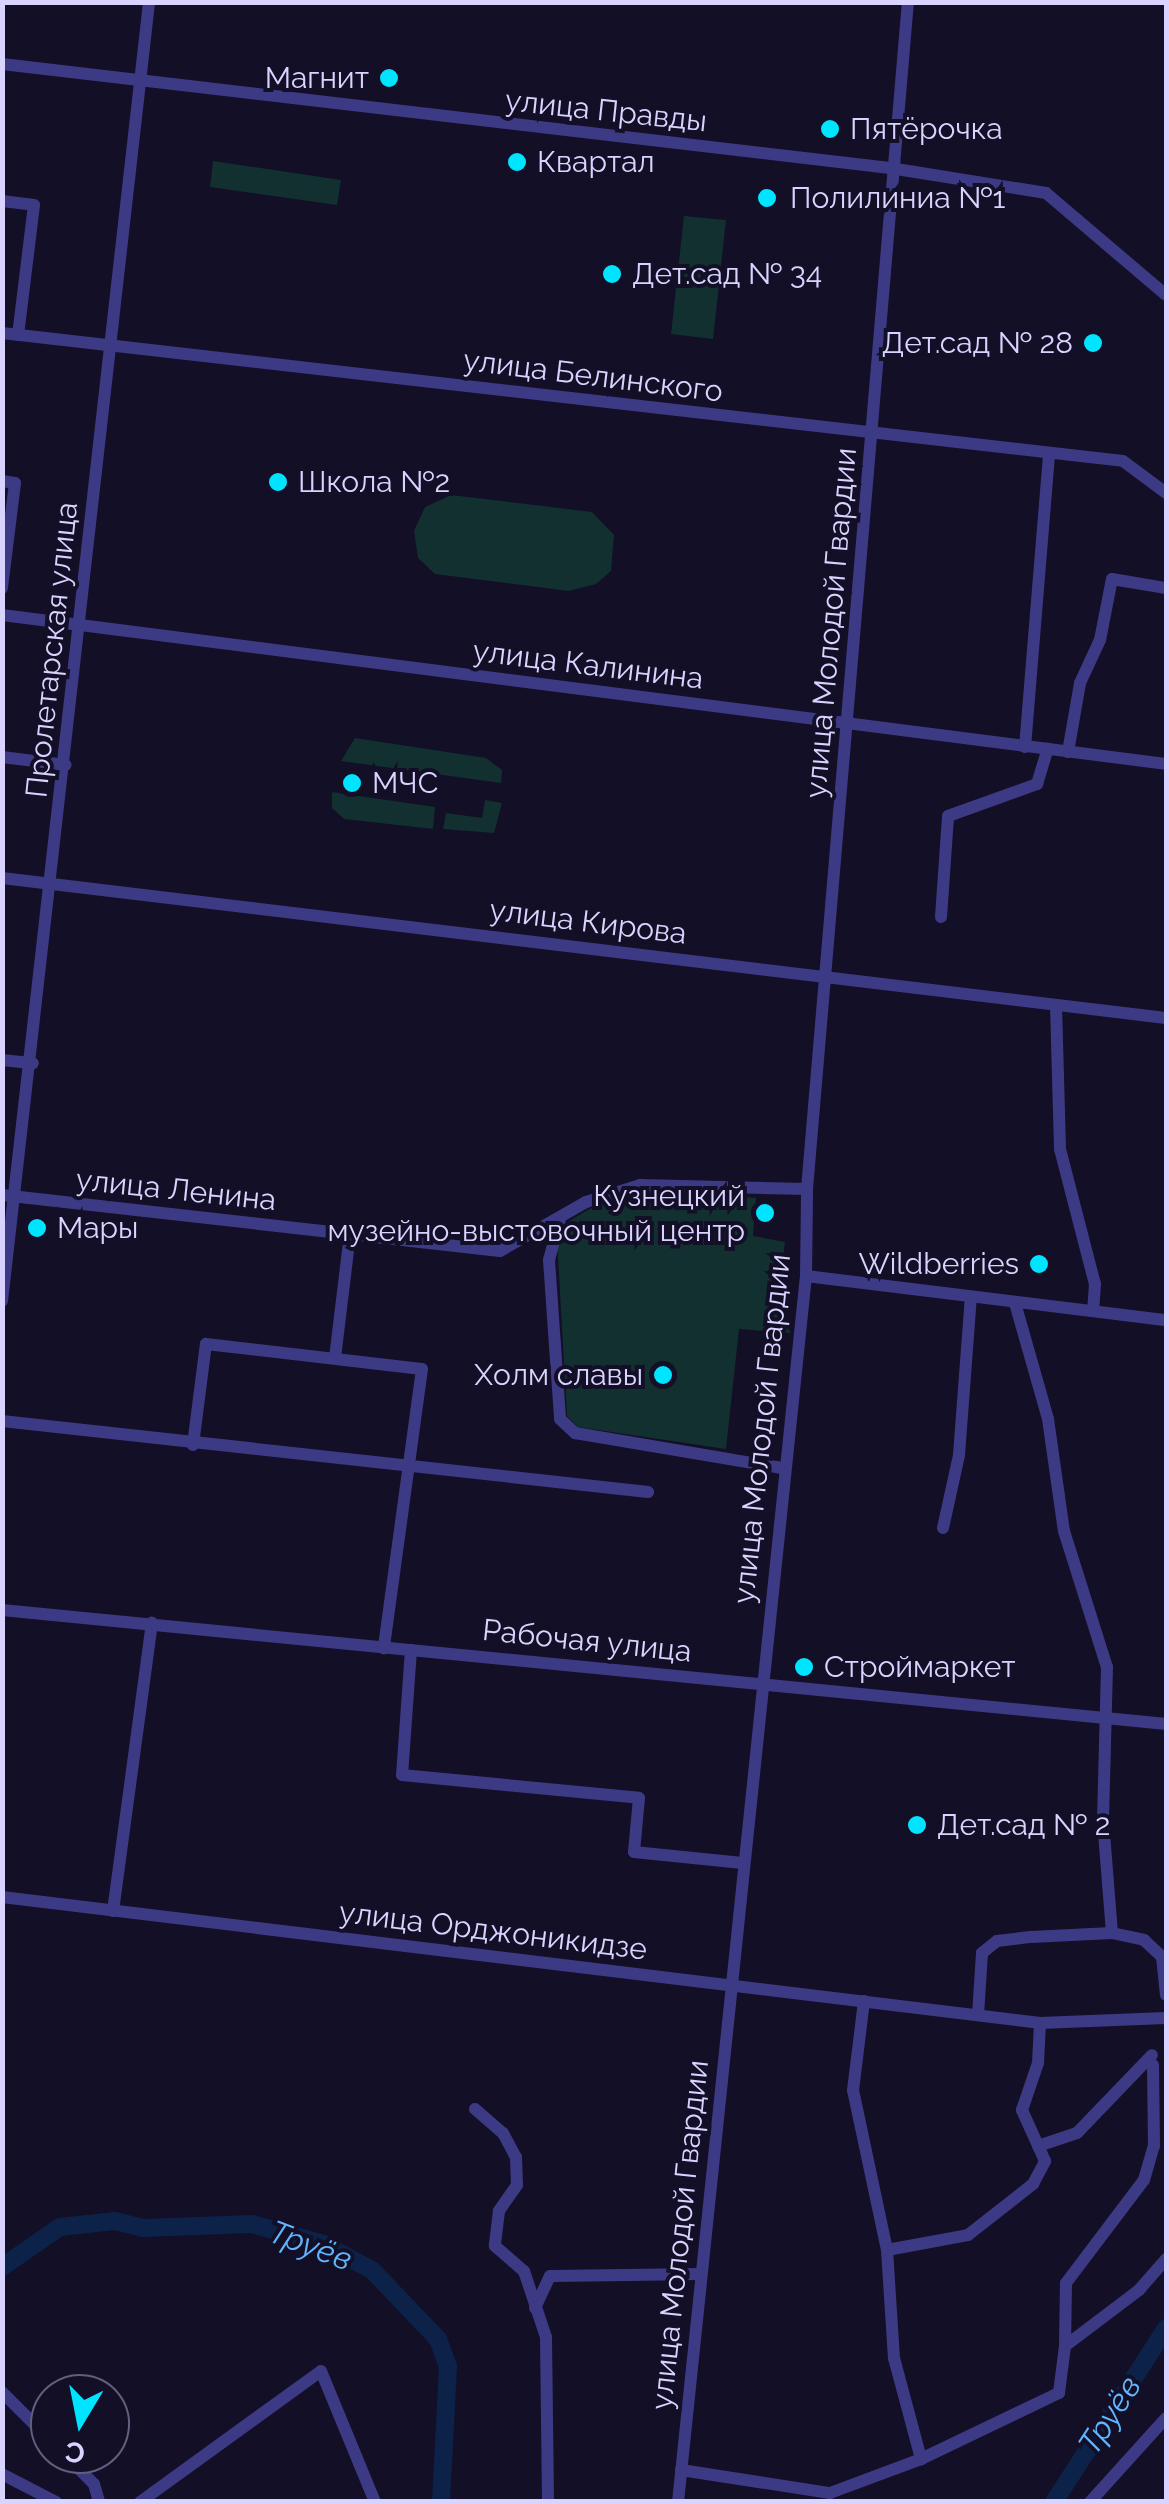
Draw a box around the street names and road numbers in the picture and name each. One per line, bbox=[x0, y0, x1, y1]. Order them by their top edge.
street label: улица Правды bbox=[503, 83, 709, 139]
street label: улица Белинского bbox=[461, 342, 725, 410]
street label: улица Молодой Гвардии bbox=[798, 446, 864, 800]
street label: Пролетарская улица bbox=[19, 500, 85, 800]
street label: улица Калинина bbox=[471, 633, 705, 697]
street label: улица Кирова bbox=[487, 892, 689, 952]
street label: улица Ленина bbox=[74, 1162, 278, 1218]
street label: улица Молодой Гвардии bbox=[726, 1252, 798, 1606]
street label: Рабочая улица bbox=[480, 1612, 694, 1670]
street label: улица Орджоникидзе bbox=[337, 1894, 649, 1968]
street label: улица Молодой Гвардии bbox=[644, 2058, 716, 2412]

